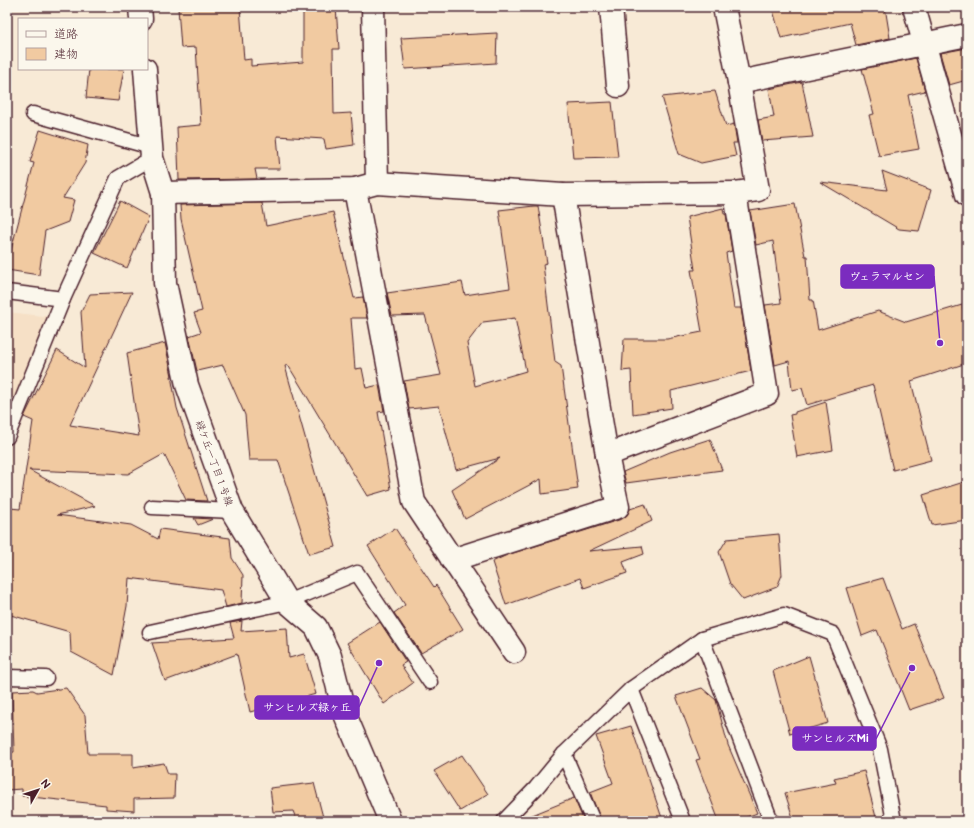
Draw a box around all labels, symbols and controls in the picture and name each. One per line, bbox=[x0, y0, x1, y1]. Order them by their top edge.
legend bbox=[18, 18, 148, 70]
text: 道路 bbox=[54, 27, 78, 42]
text: 建物 bbox=[54, 47, 78, 62]
callout: ヴェラマルセン bbox=[841, 265, 934, 288]
text: ヴェラマルセン bbox=[849, 270, 925, 283]
street label: 緑ケ丘一丁目１号線 bbox=[193, 419, 235, 508]
callout: サンヒルズ緑ヶ丘 bbox=[255, 696, 359, 719]
text: サンヒルズ緑ヶ丘 bbox=[263, 701, 351, 714]
callout: サンヒルズMi bbox=[793, 727, 876, 750]
text: サンヒルズMi bbox=[801, 732, 869, 745]
north arrow bbox=[18, 770, 58, 810]
text: N bbox=[38, 777, 53, 791]

